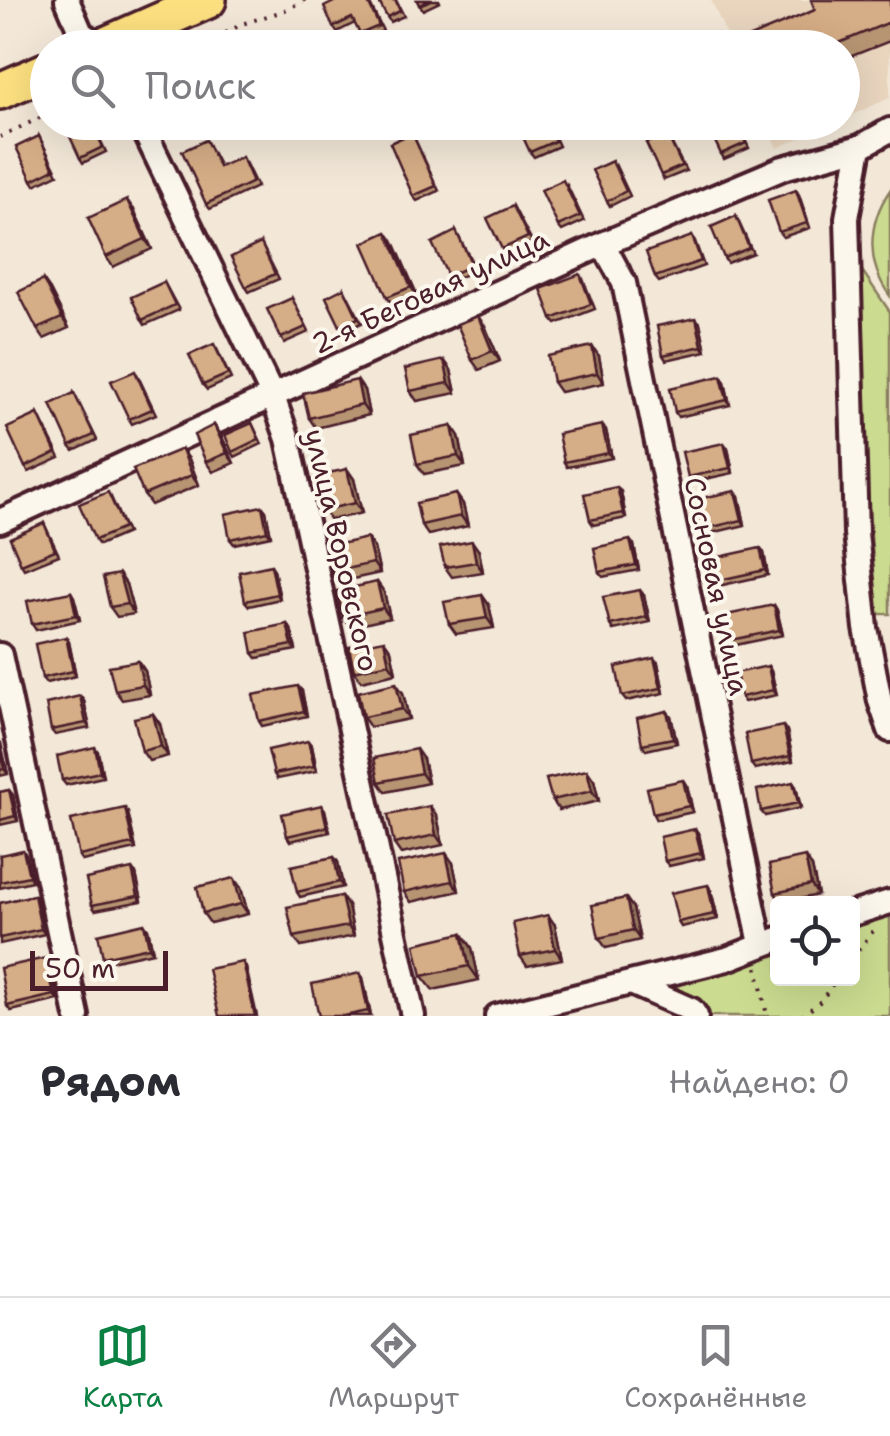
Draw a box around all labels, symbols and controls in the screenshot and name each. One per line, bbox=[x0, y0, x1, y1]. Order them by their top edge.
search box bbox=[30, 30, 860, 140]
icon: search bbox=[65, 58, 120, 113]
text: Поиск bbox=[145, 60, 256, 111]
street label: 2-я Беговая улица bbox=[305, 219, 555, 363]
street label: улица Воровского bbox=[296, 425, 388, 675]
street label: Сосновая улица bbox=[675, 473, 759, 699]
map controls bbox=[770, 896, 860, 986]
button: locate bbox=[770, 896, 860, 986]
scale bar bbox=[30, 946, 168, 990]
text: 50 m bbox=[45, 949, 115, 987]
text: Рядом bbox=[40, 1053, 181, 1109]
text: Найдено: 0 bbox=[669, 1060, 850, 1103]
tab: Карта bbox=[83, 1318, 163, 1416]
tab: Маршрут bbox=[328, 1318, 459, 1416]
tab: Сохранённые bbox=[624, 1318, 807, 1416]

